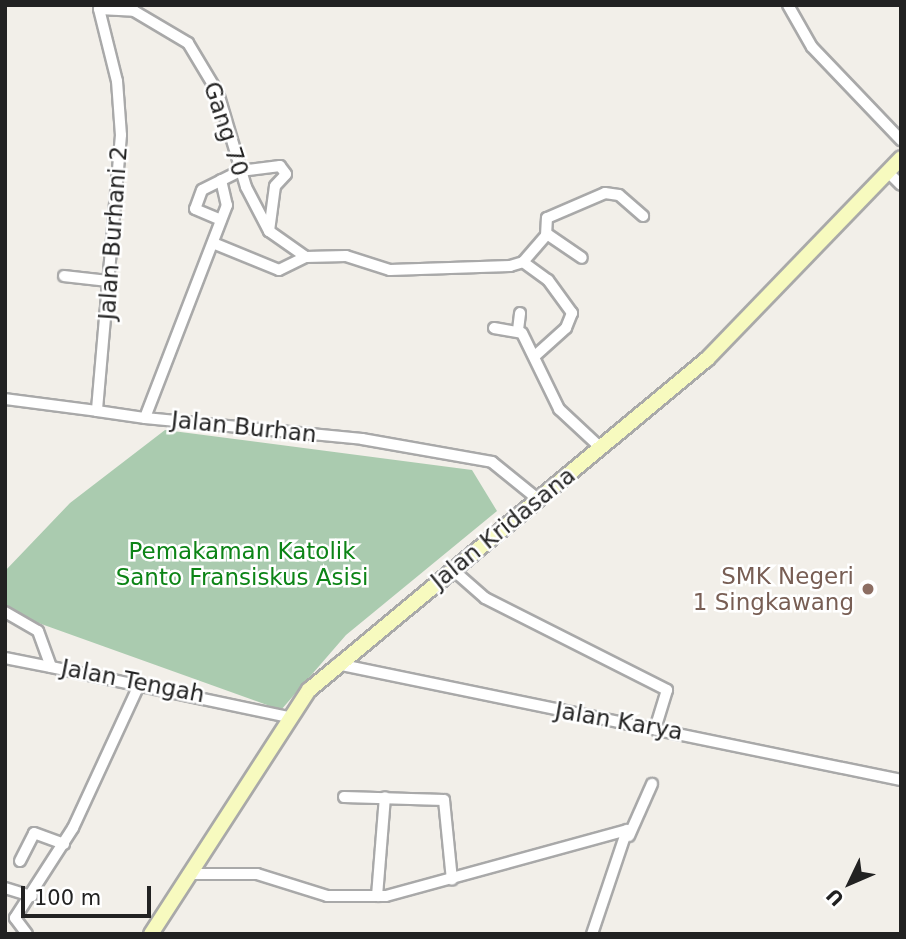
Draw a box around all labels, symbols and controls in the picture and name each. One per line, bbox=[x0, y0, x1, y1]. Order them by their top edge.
street label: Gang 70 bbox=[198, 78, 254, 180]
street label: Jalan Burhani 2 bbox=[93, 145, 133, 321]
street label: Jalan Burhan bbox=[170, 406, 318, 448]
street label: Jalan Kridasana bbox=[425, 461, 581, 595]
park label: Pemakaman Katolik Santo Fransiskus Asisi bbox=[116, 537, 368, 591]
place label: SMK Negeri 1 Singkawang bbox=[693, 562, 854, 616]
marker: SMK Negeri 1 Singkawang bbox=[860, 581, 876, 597]
street label: Jalan Tengah bbox=[59, 654, 207, 708]
street label: Jalan Karya bbox=[553, 696, 685, 746]
north arrow bbox=[815, 848, 885, 918]
scale bar bbox=[24, 872, 154, 916]
text: U bbox=[822, 884, 848, 911]
text: 100 m bbox=[34, 886, 101, 910]

